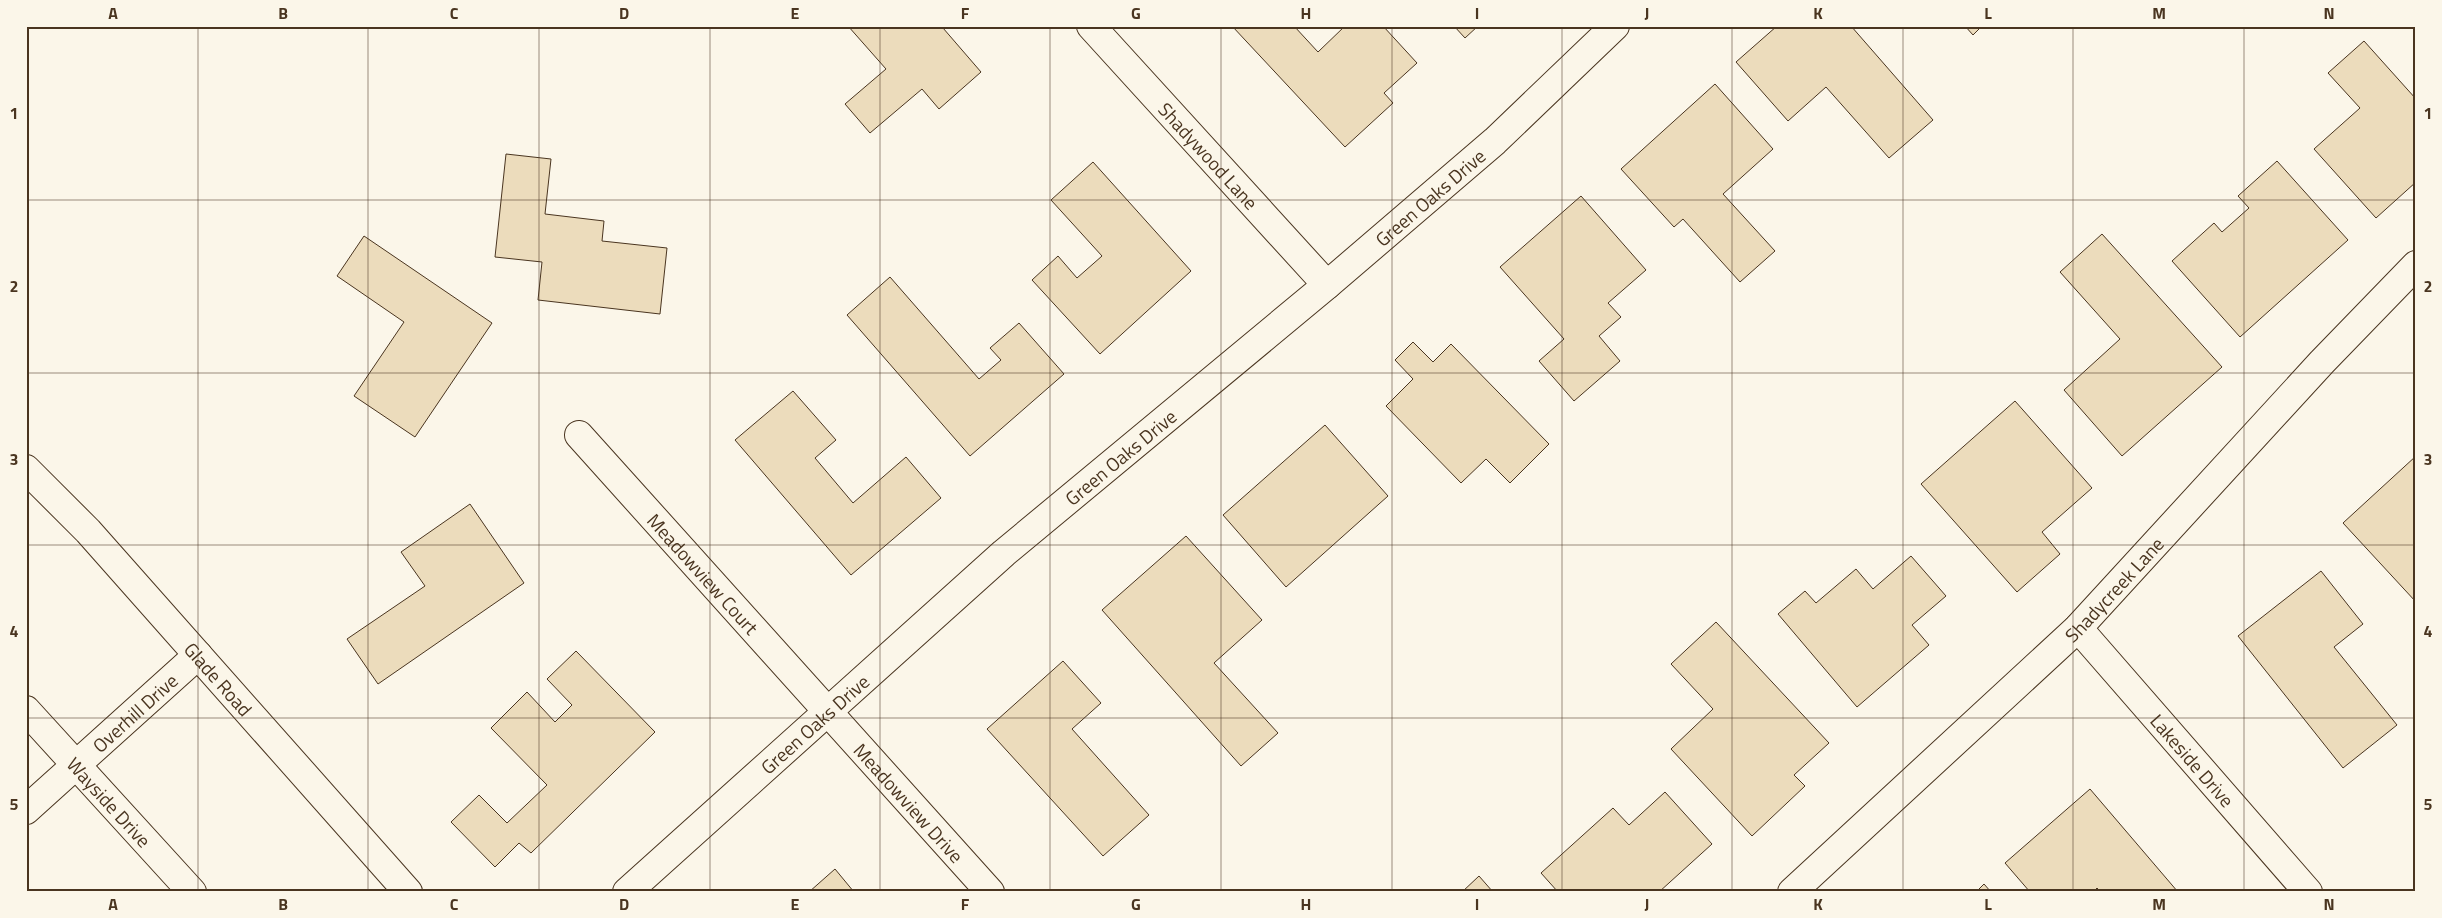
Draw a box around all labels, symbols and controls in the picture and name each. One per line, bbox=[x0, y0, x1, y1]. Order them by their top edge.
text: A bbox=[108, 1, 118, 25]
text: B bbox=[278, 1, 288, 25]
text: C bbox=[450, 1, 459, 25]
text: D bbox=[619, 1, 629, 25]
text: E bbox=[791, 1, 800, 25]
text: F bbox=[961, 1, 970, 25]
text: G bbox=[1131, 1, 1141, 25]
text: H bbox=[1301, 1, 1311, 25]
text: I bbox=[1475, 1, 1479, 25]
text: J bbox=[1645, 1, 1649, 25]
text: K bbox=[1813, 1, 1823, 25]
text: L bbox=[1984, 1, 1992, 25]
text: M bbox=[2152, 1, 2166, 25]
text: N bbox=[2323, 1, 2335, 25]
street label: Shadywood Lane bbox=[1152, 95, 1266, 216]
text: 1 bbox=[10, 101, 18, 125]
text: 1 bbox=[2424, 101, 2432, 125]
street label: Green Oaks Drive bbox=[1368, 141, 1491, 253]
text: 2 bbox=[10, 274, 18, 298]
text: 2 bbox=[2424, 274, 2432, 298]
street label: Green Oaks Drive bbox=[1058, 402, 1182, 512]
text: 3 bbox=[10, 447, 18, 471]
text: 3 bbox=[2424, 447, 2432, 471]
street label: Meadowview Court bbox=[641, 506, 766, 641]
street label: Shadycreek Lane bbox=[2057, 530, 2170, 649]
text: 4 bbox=[10, 619, 19, 643]
text: 4 bbox=[2424, 619, 2433, 643]
street label: Glade Road bbox=[178, 635, 260, 722]
street label: Overhill Drive bbox=[85, 666, 184, 759]
street label: Green Oaks Drive bbox=[754, 667, 875, 780]
street label: Lakeside Drive bbox=[2144, 707, 2242, 813]
street label: Meadowview Drive bbox=[848, 736, 971, 869]
street label: Wayside Drive bbox=[61, 750, 159, 853]
text: 5 bbox=[10, 792, 19, 816]
text: 5 bbox=[2424, 792, 2433, 816]
text: A bbox=[108, 892, 118, 916]
text: B bbox=[278, 892, 288, 916]
text: C bbox=[450, 892, 459, 916]
text: D bbox=[619, 892, 629, 916]
text: E bbox=[791, 892, 800, 916]
text: F bbox=[961, 892, 970, 916]
text: G bbox=[1131, 892, 1141, 916]
text: H bbox=[1301, 892, 1311, 916]
text: I bbox=[1475, 892, 1479, 916]
text: J bbox=[1645, 892, 1649, 916]
text: K bbox=[1813, 892, 1823, 916]
text: L bbox=[1984, 892, 1992, 916]
text: M bbox=[2152, 892, 2166, 916]
text: N bbox=[2323, 892, 2335, 916]

